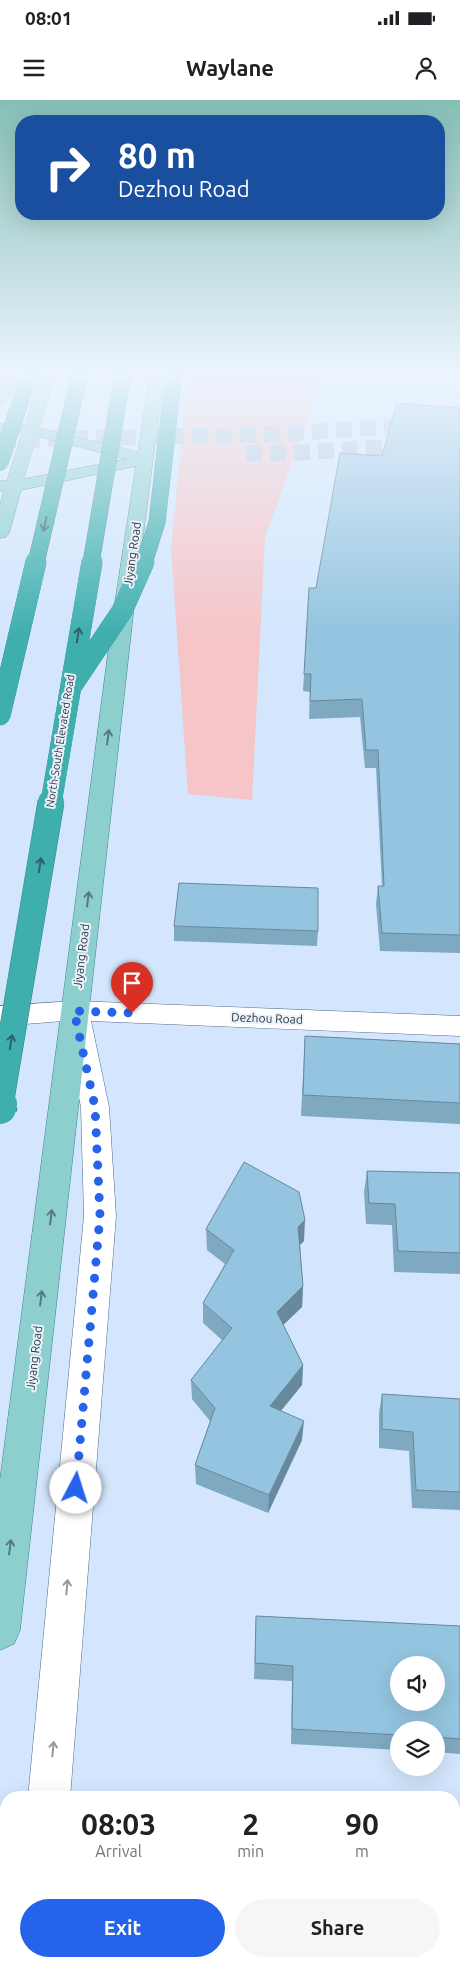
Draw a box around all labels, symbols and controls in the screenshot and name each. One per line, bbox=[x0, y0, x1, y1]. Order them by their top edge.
text: 08:01 bbox=[25, 7, 73, 29]
icon: menu bbox=[20, 54, 48, 82]
icon: person bbox=[412, 54, 440, 82]
text: Waylane bbox=[186, 55, 274, 80]
icon: right bbox=[35, 135, 100, 200]
text: 80 m bbox=[118, 135, 196, 175]
text: Dezhou Road bbox=[118, 176, 250, 201]
one-way arrow bbox=[40, 516, 49, 532]
street label: Jiyang Road bbox=[121, 521, 143, 587]
one-way arrow bbox=[73, 628, 83, 644]
street label: North-South Elevated Road bbox=[44, 674, 76, 808]
one-way arrow bbox=[103, 730, 113, 746]
one-way arrow bbox=[35, 857, 45, 873]
one-way arrow bbox=[84, 891, 94, 907]
street label: Jiyang Road bbox=[71, 923, 91, 989]
pin bbox=[111, 962, 153, 1013]
icon: arrive bbox=[118, 969, 146, 997]
street label: Dezhou Road bbox=[231, 1010, 303, 1026]
one-way arrow bbox=[6, 1035, 16, 1051]
one-way arrow bbox=[46, 1209, 56, 1225]
one-way arrow bbox=[36, 1291, 46, 1307]
street label: Jiyang Road bbox=[24, 1325, 44, 1391]
position arrow bbox=[49, 1461, 101, 1513]
one-way arrow bbox=[5, 1539, 15, 1555]
one-way arrow bbox=[62, 1579, 72, 1595]
map controls bbox=[390, 1656, 445, 1776]
button: sound bbox=[390, 1656, 445, 1711]
button: layers bbox=[390, 1721, 445, 1776]
one-way arrow bbox=[48, 1741, 58, 1757]
text: 08:03 bbox=[81, 1807, 156, 1841]
text: 2 bbox=[242, 1807, 259, 1841]
text: 90 bbox=[345, 1807, 379, 1841]
text: Arrival bbox=[95, 1842, 142, 1860]
text: min bbox=[237, 1842, 264, 1860]
text: m bbox=[355, 1842, 369, 1860]
button: Exit bbox=[20, 1899, 225, 1957]
button: Share bbox=[235, 1899, 440, 1957]

